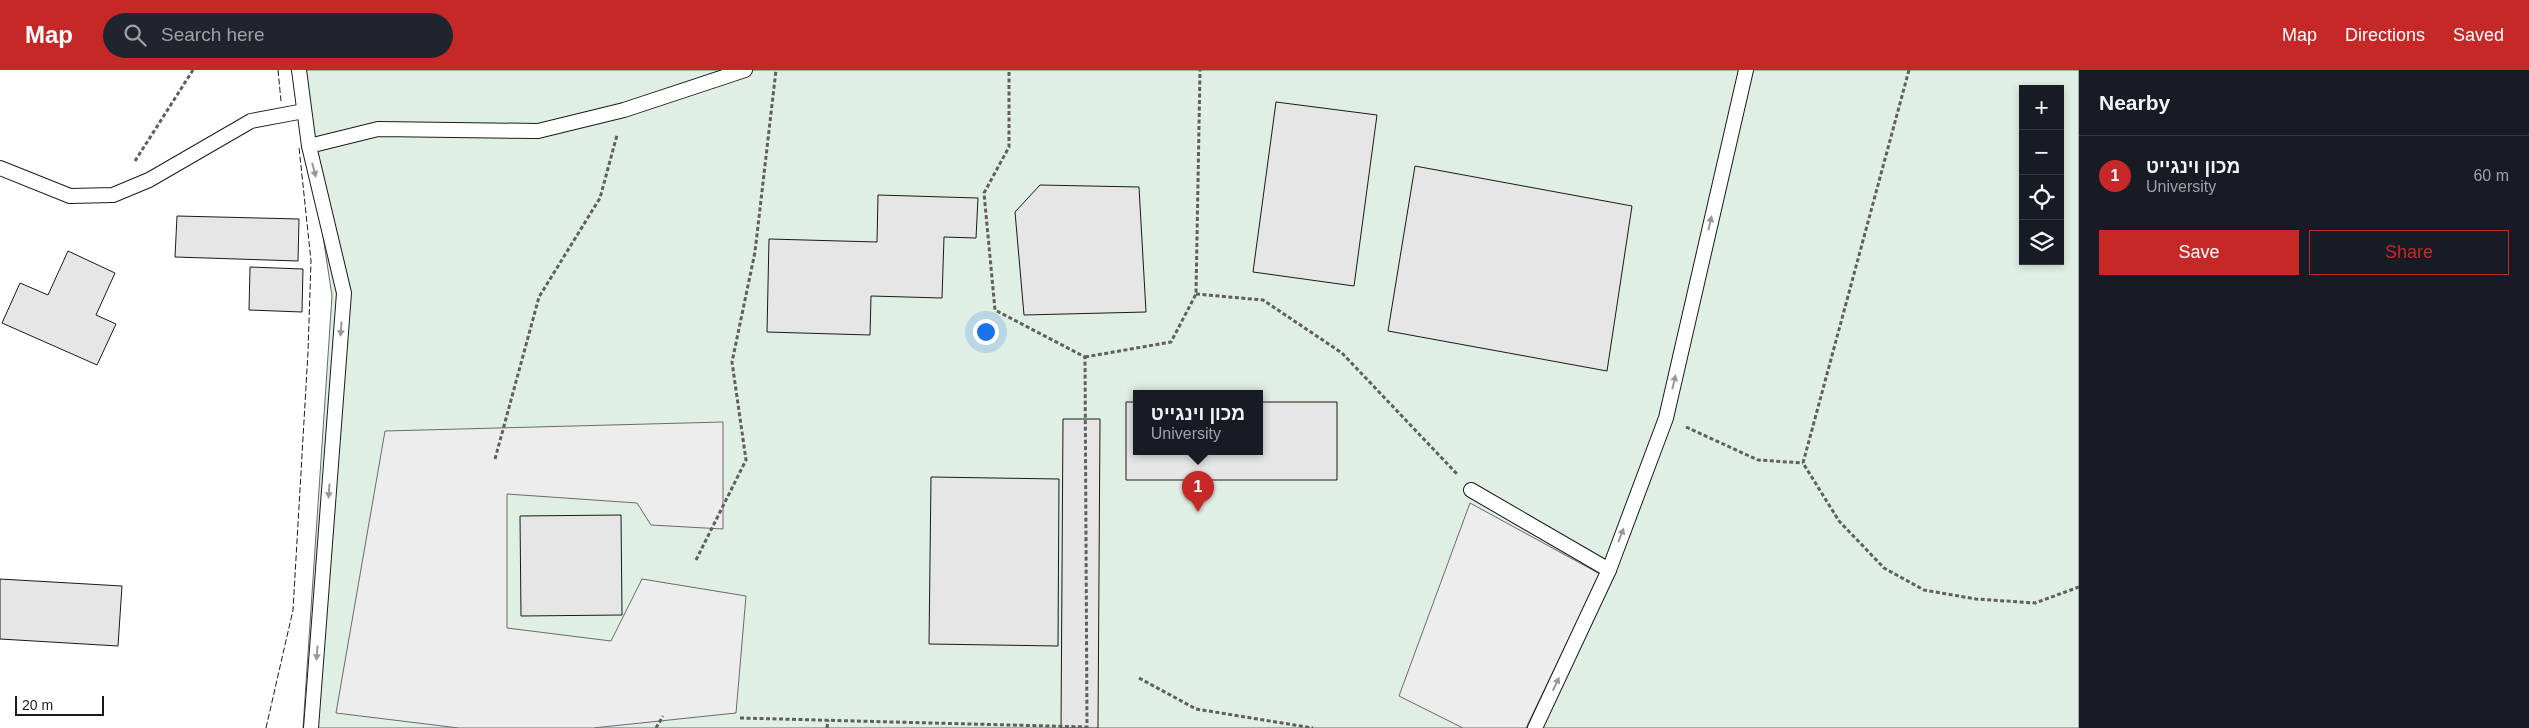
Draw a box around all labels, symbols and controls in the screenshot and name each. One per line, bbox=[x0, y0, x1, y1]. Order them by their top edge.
search box bbox=[103, 13, 453, 58]
text: Map bbox=[25, 21, 73, 48]
icon: search bbox=[121, 21, 149, 49]
text: Search here bbox=[161, 24, 265, 45]
text: Map bbox=[2282, 25, 2317, 45]
text: Directions bbox=[2345, 25, 2425, 45]
text: Saved bbox=[2453, 25, 2504, 45]
map controls bbox=[2019, 85, 2064, 265]
button: + bbox=[2019, 85, 2064, 130]
text: Nearby bbox=[2099, 91, 2170, 114]
button: − bbox=[2019, 130, 2064, 175]
text: מכון וינגייט bbox=[2146, 156, 2240, 177]
one-way arrow bbox=[310, 162, 318, 177]
text: 1 bbox=[2111, 167, 2119, 184]
text: 60 m bbox=[2473, 167, 2509, 184]
button: locate bbox=[2019, 175, 2064, 220]
text: University bbox=[2146, 178, 2216, 195]
one-way arrow bbox=[1706, 216, 1714, 231]
button: layers bbox=[2019, 220, 2064, 265]
button: Save bbox=[2099, 230, 2299, 275]
button: Share bbox=[2309, 230, 2509, 275]
your location bbox=[973, 319, 999, 345]
one-way arrow bbox=[337, 321, 345, 337]
one-way arrow bbox=[1670, 374, 1678, 389]
popup bbox=[1133, 390, 1263, 455]
text: מכון וינגייט bbox=[1151, 403, 1245, 424]
text: University bbox=[1151, 425, 1221, 442]
pin: 1 bbox=[1182, 471, 1214, 512]
one-way arrow bbox=[325, 483, 333, 499]
one-way arrow bbox=[1617, 527, 1625, 542]
one-way arrow bbox=[313, 645, 321, 661]
one-way arrow bbox=[1552, 677, 1560, 691]
scale bar bbox=[15, 693, 104, 716]
text: 20 m bbox=[22, 697, 53, 713]

